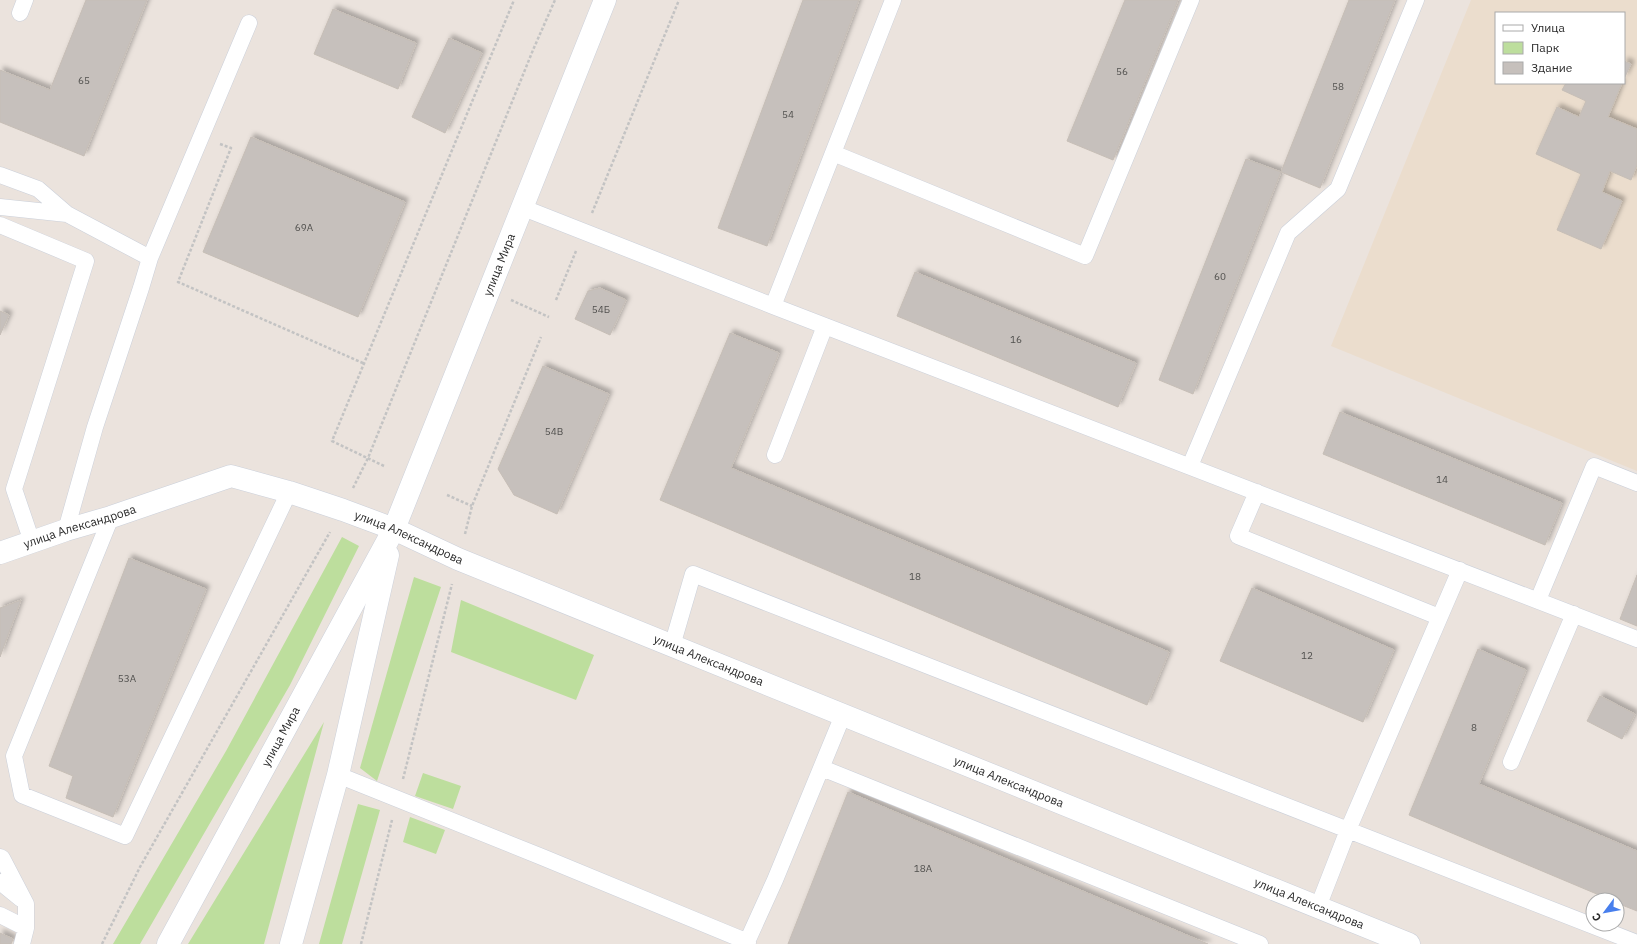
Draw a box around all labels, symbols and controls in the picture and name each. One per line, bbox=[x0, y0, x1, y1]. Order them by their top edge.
legend bbox=[1495, 12, 1625, 84]
text: Улица bbox=[1531, 20, 1565, 35]
text: Парк bbox=[1531, 40, 1560, 55]
text: Здание bbox=[1531, 60, 1573, 75]
house number: 56 bbox=[1116, 65, 1128, 78]
house number: 65 bbox=[78, 74, 90, 87]
house number: 58 bbox=[1332, 80, 1344, 93]
house number: 54 bbox=[782, 108, 794, 121]
house number: 69А bbox=[295, 221, 314, 234]
street label: улица Мира bbox=[480, 230, 518, 298]
house number: 60 bbox=[1214, 270, 1226, 283]
house number: 54Б bbox=[592, 303, 610, 316]
house number: 16 bbox=[1010, 333, 1022, 346]
house number: 54В bbox=[545, 425, 563, 438]
house number: 14 bbox=[1436, 473, 1448, 486]
street label: улица Александрова bbox=[21, 501, 138, 551]
street label: улица Александрова bbox=[352, 507, 466, 568]
house number: 18 bbox=[909, 570, 921, 583]
street label: улица Александрова bbox=[652, 631, 766, 689]
house number: 12 bbox=[1301, 649, 1313, 662]
house number: 53А bbox=[118, 672, 137, 685]
street label: улица Мира bbox=[258, 703, 303, 769]
house number: 8 bbox=[1471, 721, 1477, 734]
street label: улица Александрова bbox=[952, 753, 1067, 811]
house number: 18А bbox=[914, 862, 933, 875]
street label: улица Александрова bbox=[1252, 874, 1367, 932]
north arrow bbox=[1585, 892, 1625, 932]
text: С bbox=[1589, 911, 1604, 924]

